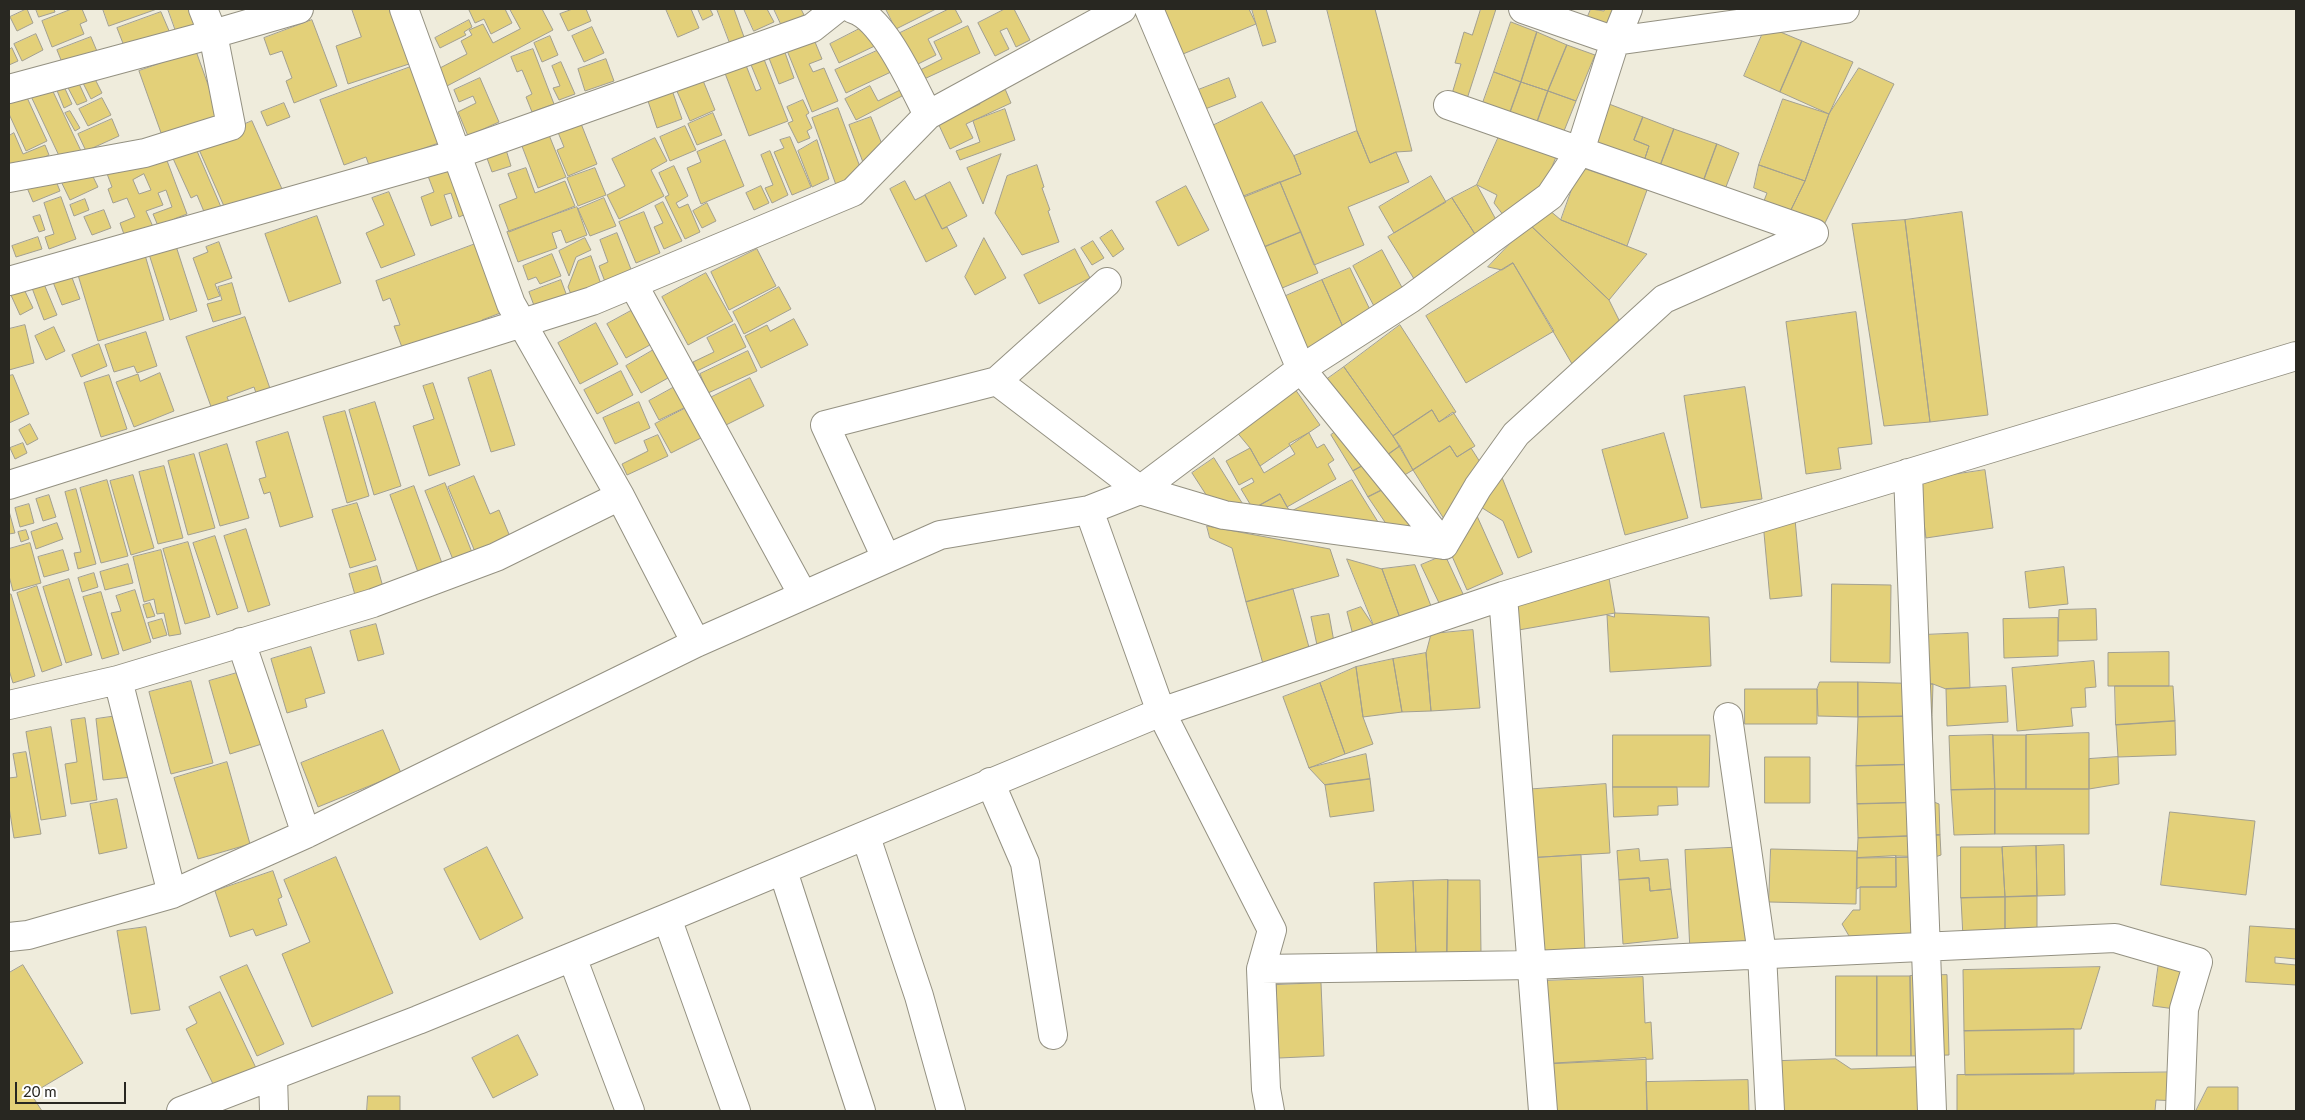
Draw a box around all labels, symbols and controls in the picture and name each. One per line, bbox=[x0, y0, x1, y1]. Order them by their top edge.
scale bar bbox=[18, 1072, 129, 1104]
text: 20 m bbox=[23, 1082, 57, 1100]

